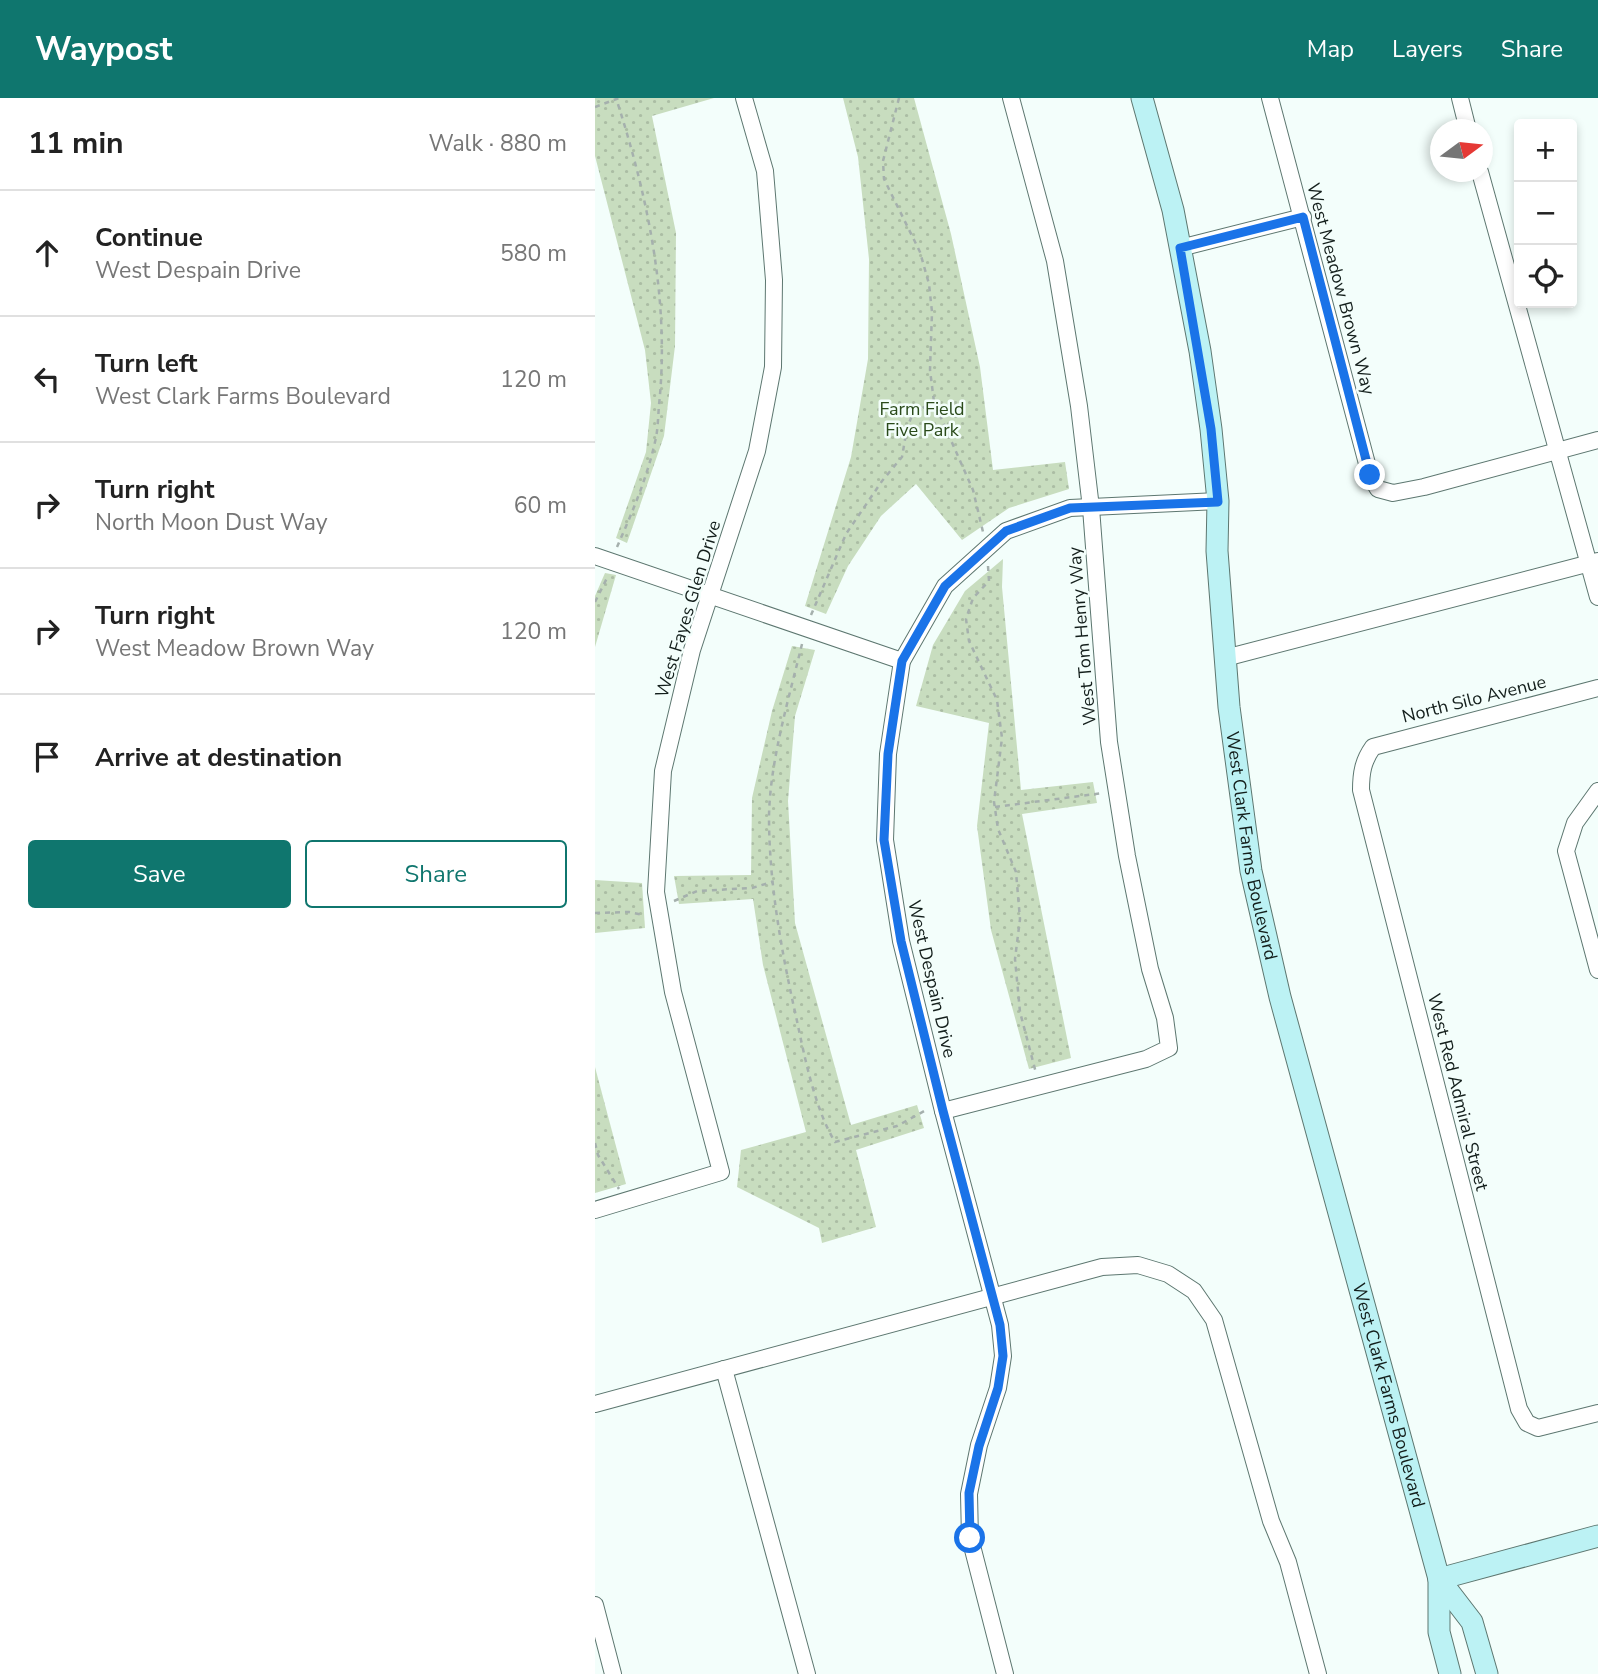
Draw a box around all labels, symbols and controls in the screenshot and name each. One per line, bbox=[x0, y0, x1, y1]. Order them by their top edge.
text: Waypost bbox=[35, 27, 172, 72]
text: Map bbox=[1307, 33, 1354, 65]
text: Layers bbox=[1392, 33, 1463, 65]
text: Share bbox=[1501, 33, 1563, 65]
north arrow bbox=[1430, 119, 1493, 182]
map controls bbox=[1514, 119, 1577, 308]
button: + bbox=[1514, 119, 1577, 182]
text: 11 min bbox=[28, 123, 124, 164]
text: Walk · 880 m bbox=[428, 128, 567, 159]
street label: West Meadow Brown Way bbox=[1301, 180, 1381, 398]
button: − bbox=[1514, 182, 1577, 245]
text: Continue bbox=[95, 220, 203, 255]
icon: ahead bbox=[28, 234, 66, 272]
text: 580 m bbox=[500, 238, 567, 269]
button: locate bbox=[1514, 245, 1577, 308]
text: West Despain Drive bbox=[95, 255, 301, 286]
text: Turn left bbox=[95, 346, 198, 381]
icon: left bbox=[28, 360, 66, 398]
text: 120 m bbox=[500, 364, 567, 395]
text: West Clark Farms Boulevard bbox=[95, 381, 391, 412]
park label: Farm Field Five Park bbox=[880, 397, 964, 442]
route end bbox=[1354, 459, 1385, 490]
text: Turn right bbox=[95, 472, 214, 507]
icon: right bbox=[28, 486, 66, 524]
text: 60 m bbox=[514, 490, 567, 521]
text: North Moon Dust Way bbox=[95, 507, 328, 538]
street label: West Fayes Glen Drive bbox=[650, 517, 726, 701]
street label: West Tom Henry Way bbox=[1062, 545, 1102, 726]
text: Turn right bbox=[95, 598, 214, 633]
icon: right bbox=[28, 612, 66, 650]
text: 120 m bbox=[500, 616, 567, 647]
text: West Meadow Brown Way bbox=[95, 633, 374, 664]
street label: North Silo Avenue bbox=[1399, 669, 1549, 729]
street label: West Clark Farms Boulevard bbox=[1220, 730, 1283, 962]
icon: arrive bbox=[28, 738, 66, 776]
text: Arrive at destination bbox=[95, 740, 342, 775]
button: Save bbox=[28, 840, 291, 908]
button: Share bbox=[305, 840, 567, 908]
street label: West Despain Drive bbox=[902, 898, 962, 1060]
street label: West Red Admiral Street bbox=[1422, 991, 1494, 1194]
street label: West Clark Farms Boulevard bbox=[1347, 1280, 1431, 1510]
route start bbox=[954, 1522, 985, 1553]

